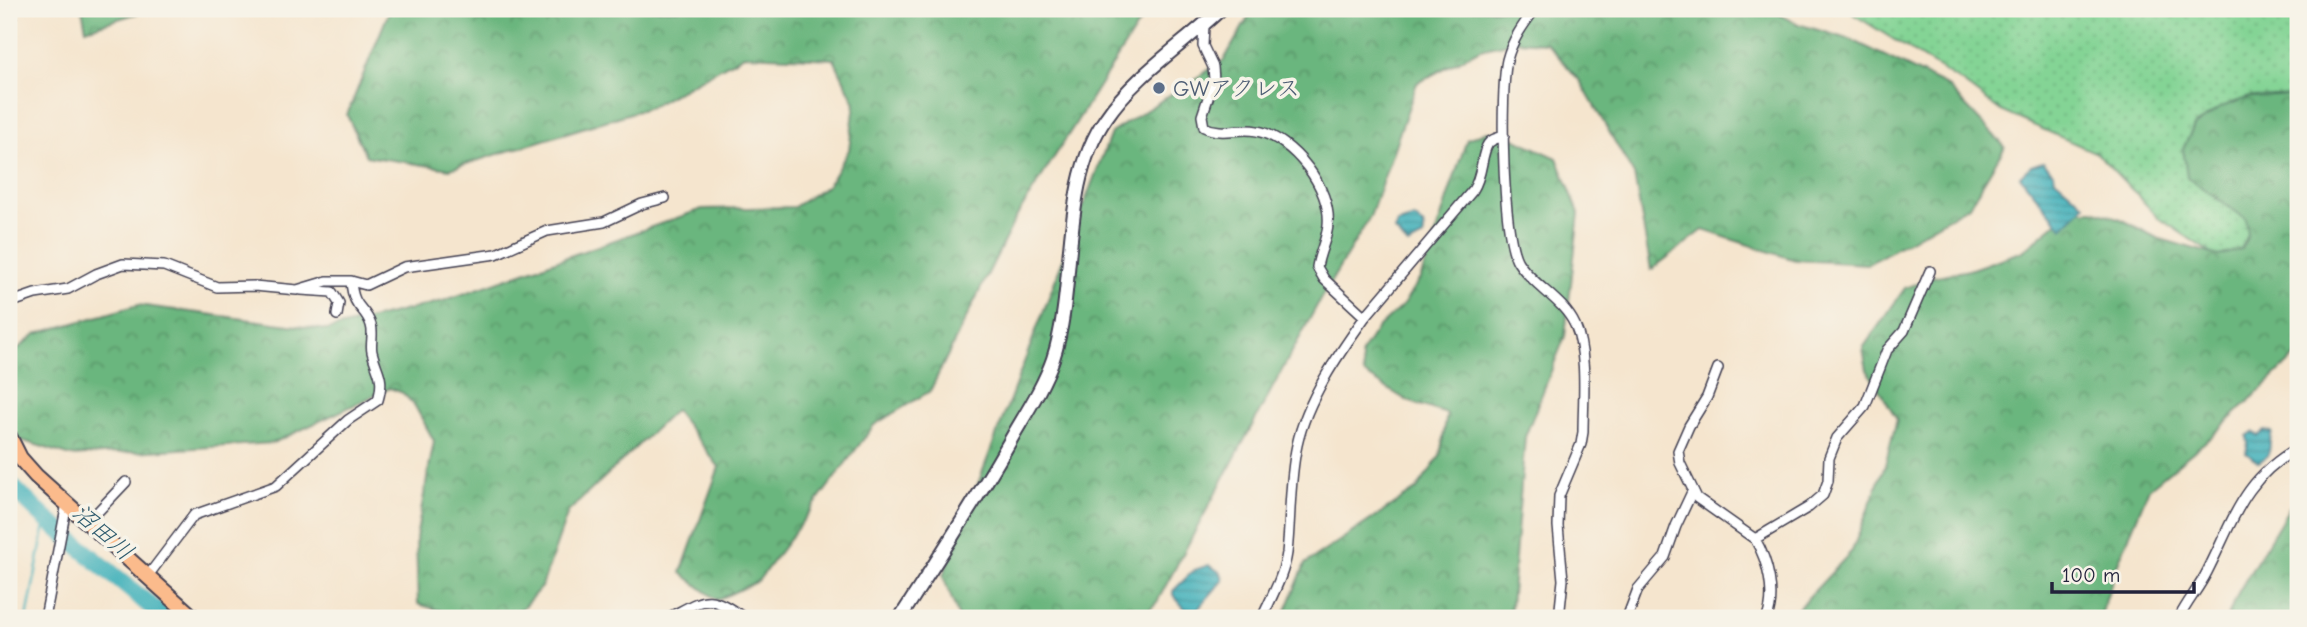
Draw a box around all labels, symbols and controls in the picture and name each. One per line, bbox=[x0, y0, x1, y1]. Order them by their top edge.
place label: GWアクレス bbox=[1173, 75, 1300, 102]
marker: GWアクレス bbox=[1151, 80, 1167, 96]
water label: 沼田川 bbox=[67, 498, 139, 566]
scale bar bbox=[2052, 550, 2193, 594]
text: 100 m bbox=[2062, 563, 2120, 587]

